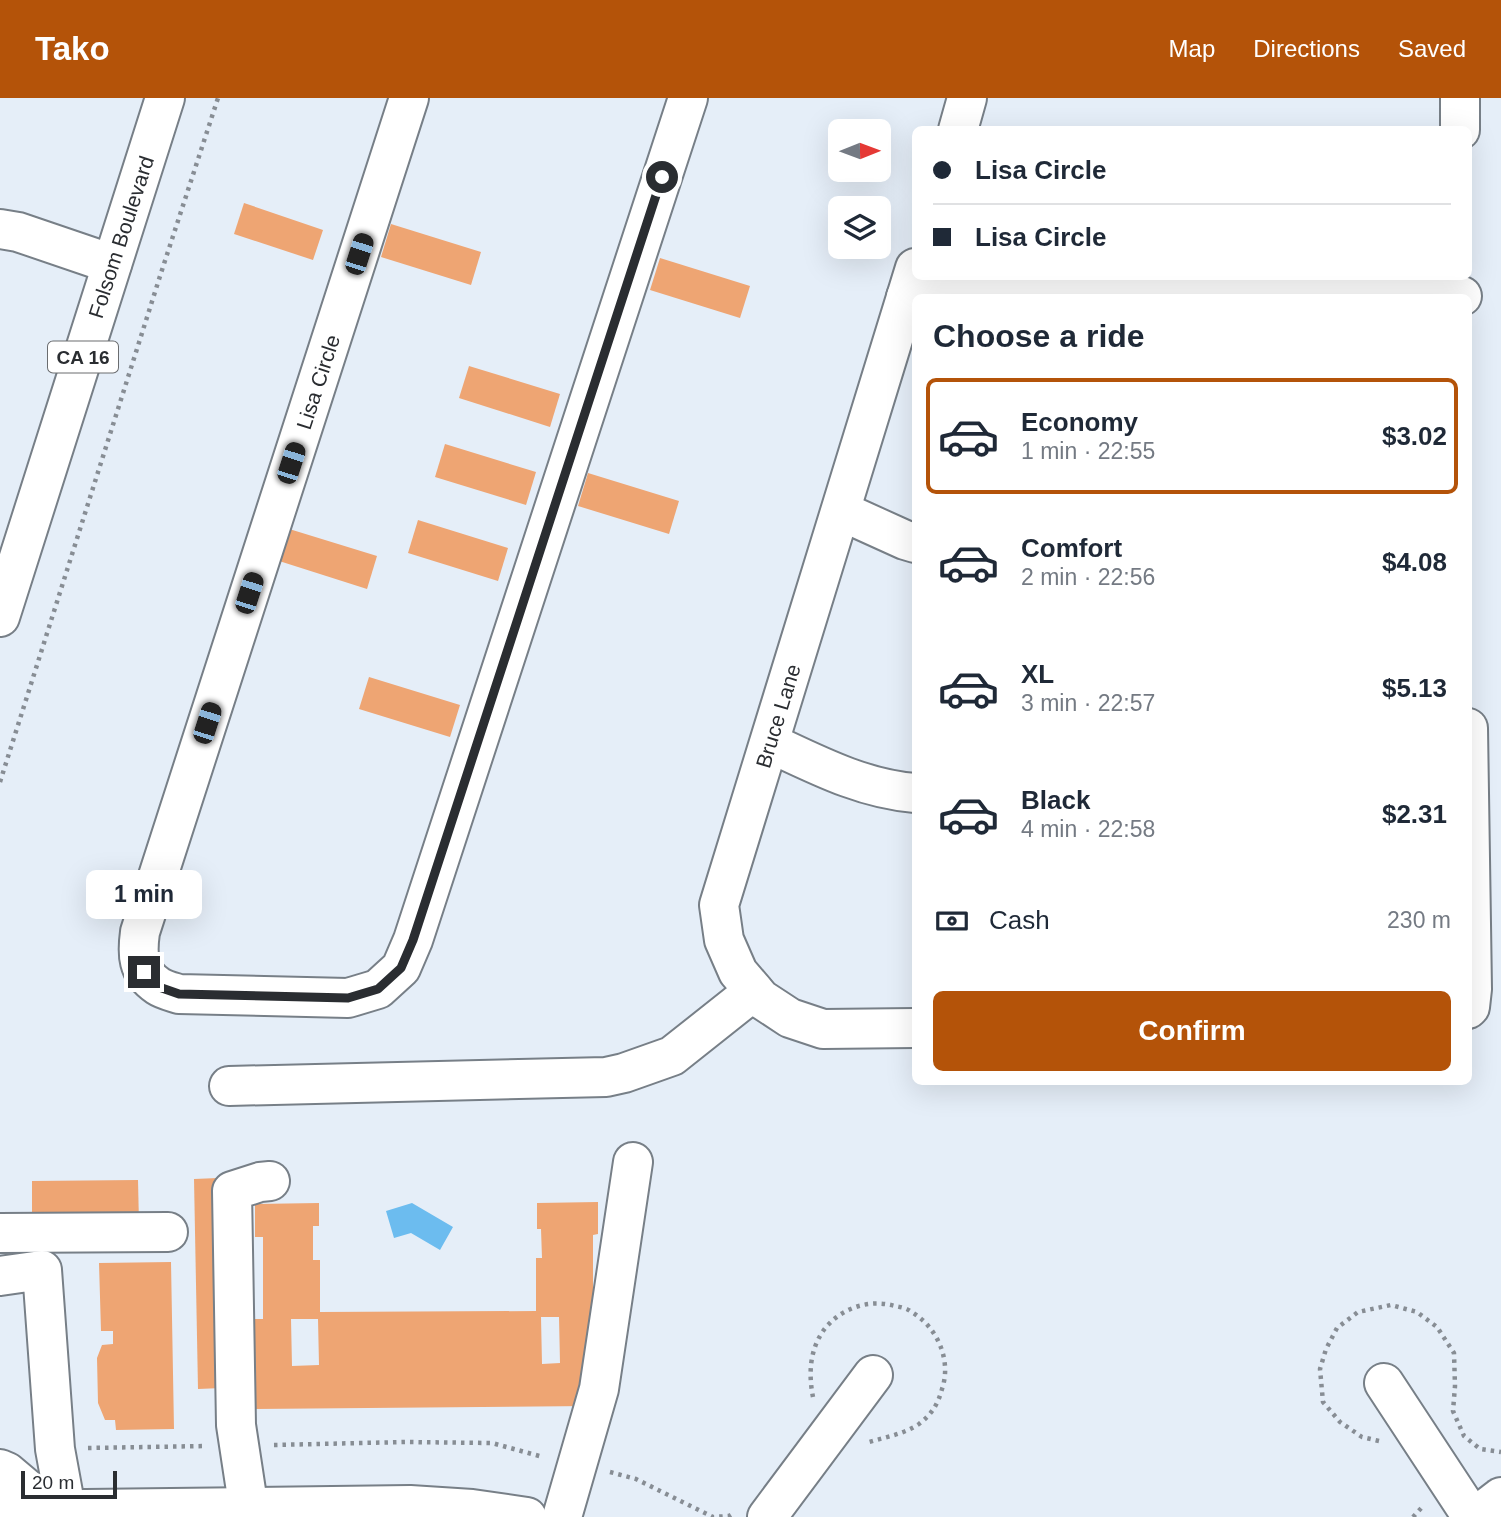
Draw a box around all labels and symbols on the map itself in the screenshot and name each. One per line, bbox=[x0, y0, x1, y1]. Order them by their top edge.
north arrow bbox=[828, 119, 891, 182]
street label: Folsom Boulevard bbox=[84, 153, 158, 321]
route start bbox=[646, 161, 678, 193]
car bbox=[343, 231, 376, 277]
street label: Lisa Circle bbox=[292, 332, 344, 432]
road number: CA 16 bbox=[48, 342, 118, 372]
car bbox=[275, 440, 308, 486]
car bbox=[233, 570, 266, 616]
street label: Bruce Lane bbox=[751, 661, 805, 771]
car bbox=[191, 700, 224, 746]
callout: 1 min bbox=[86, 870, 202, 920]
route end bbox=[128, 956, 160, 988]
scale bar bbox=[21, 1468, 117, 1500]

